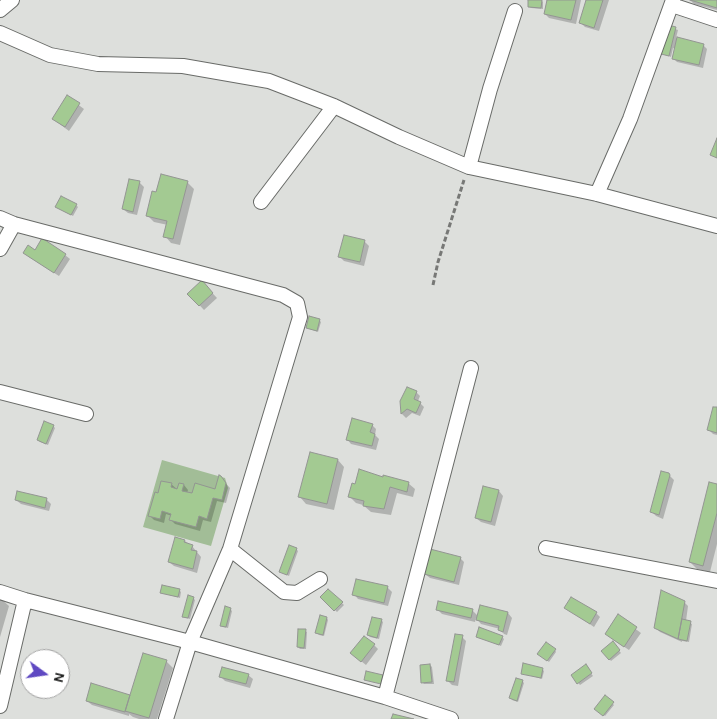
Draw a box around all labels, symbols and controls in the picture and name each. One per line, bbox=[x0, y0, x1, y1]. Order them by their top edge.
north arrow bbox=[20, 649, 70, 699]
text: N bbox=[50, 671, 69, 684]

